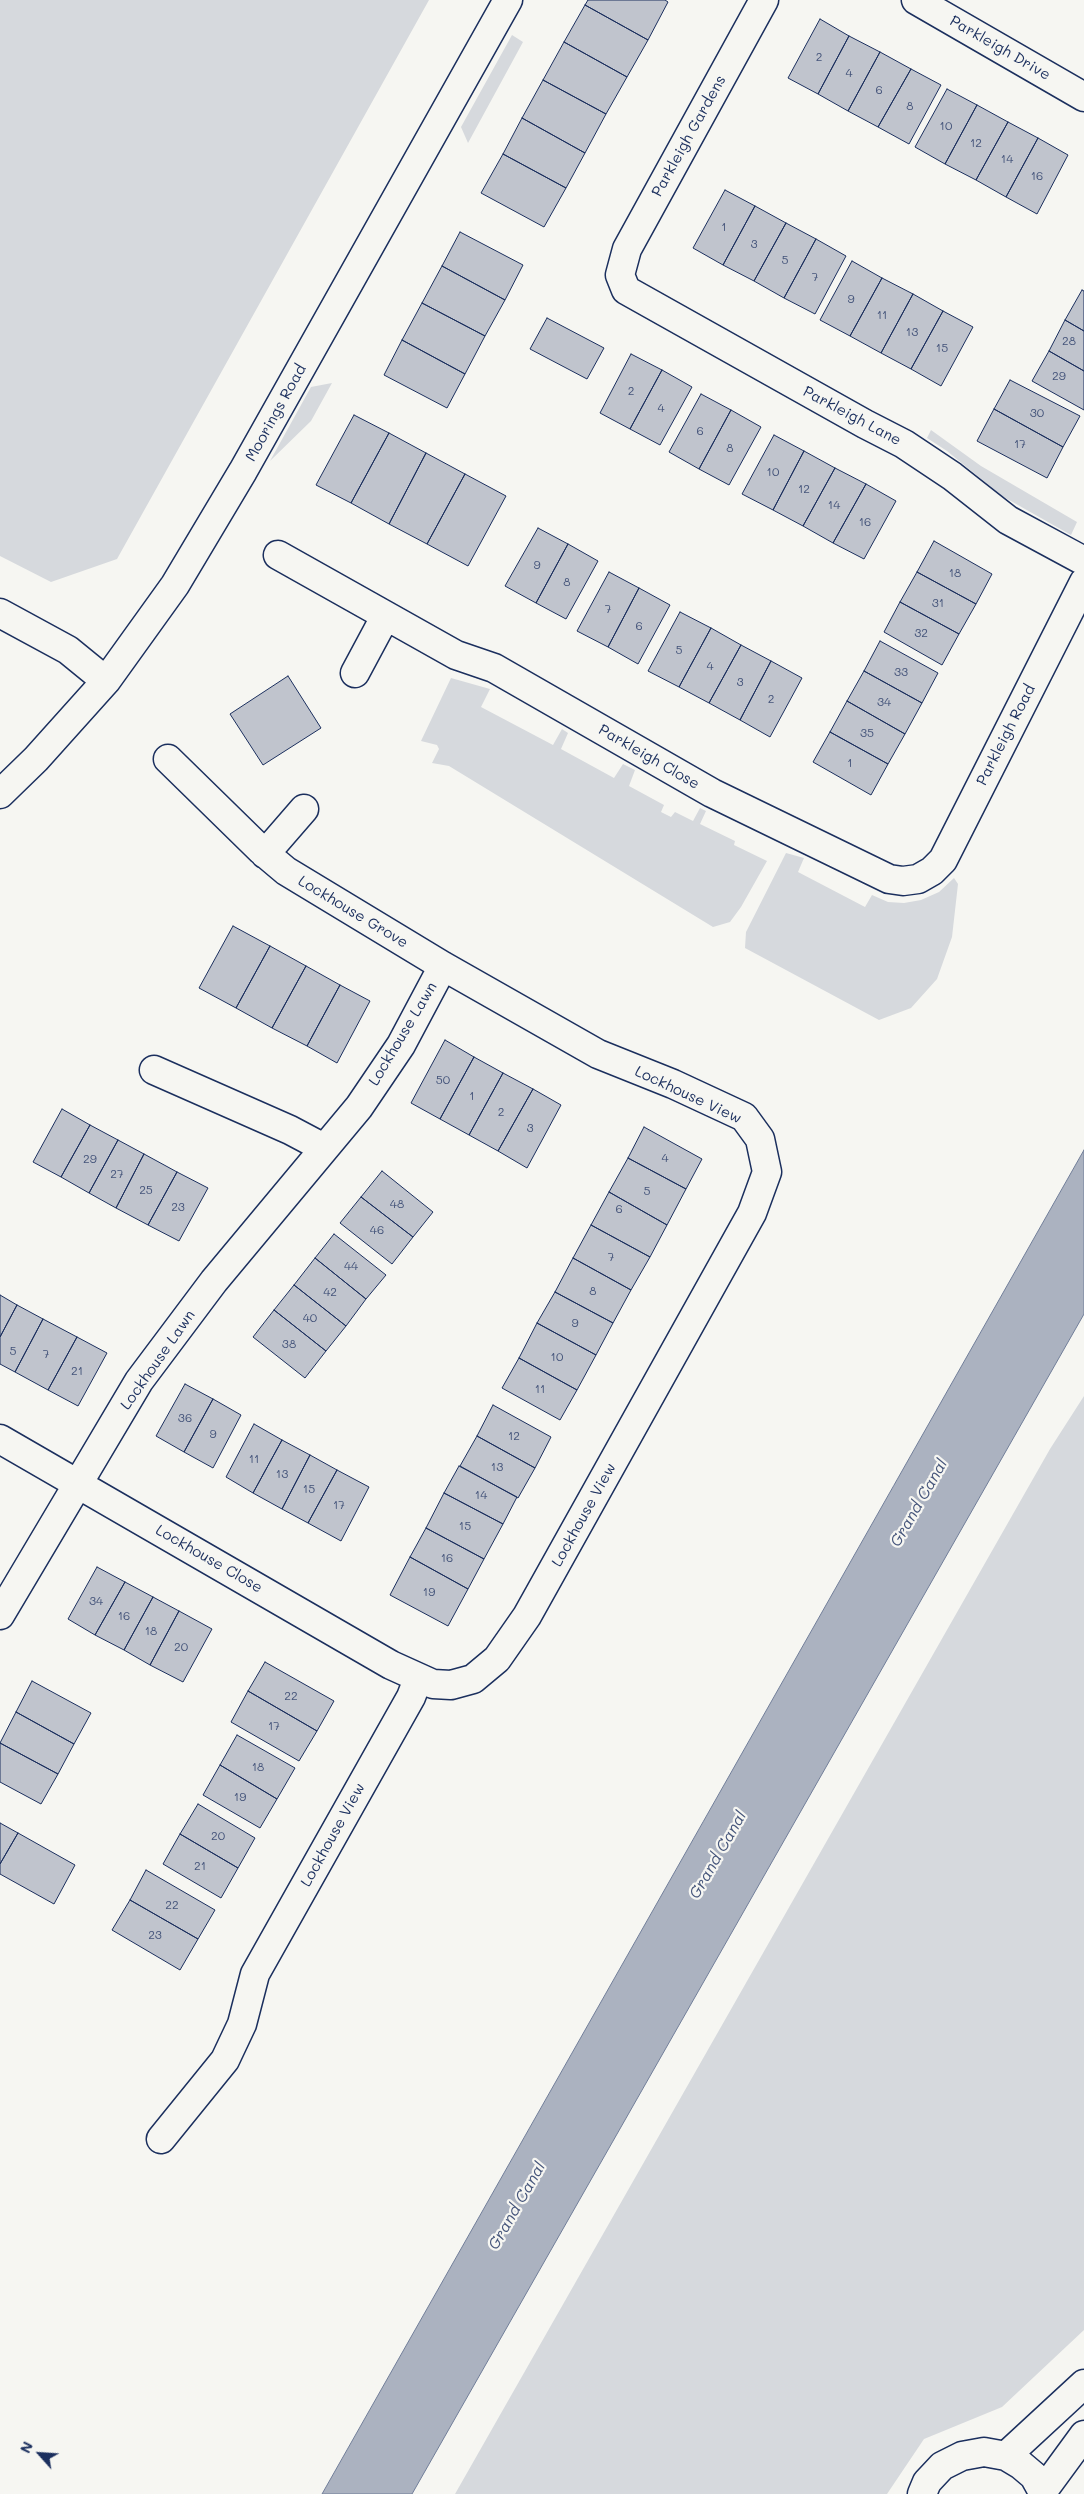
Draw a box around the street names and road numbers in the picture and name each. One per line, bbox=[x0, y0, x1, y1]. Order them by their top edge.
street label: Parkleigh Drive bbox=[946, 12, 1054, 84]
street label: Parkleigh Gardens bbox=[648, 72, 730, 200]
street label: Moorings Road bbox=[242, 361, 310, 465]
street label: Parkleigh Lane bbox=[800, 383, 904, 449]
street label: Parkleigh Road bbox=[973, 681, 1039, 789]
street label: Parkleigh Close bbox=[595, 721, 703, 793]
street label: Lockhouse Grove bbox=[295, 872, 411, 952]
street label: Lockhouse Lawn bbox=[365, 979, 441, 1089]
street label: Lockhouse View bbox=[632, 1062, 744, 1128]
street label: Lockhouse Lawn bbox=[117, 1307, 199, 1413]
street label: Lockhouse View bbox=[548, 1460, 620, 1570]
street label: Lockhouse Close bbox=[152, 1521, 266, 1597]
street label: Lockhouse View bbox=[297, 1780, 369, 1890]

